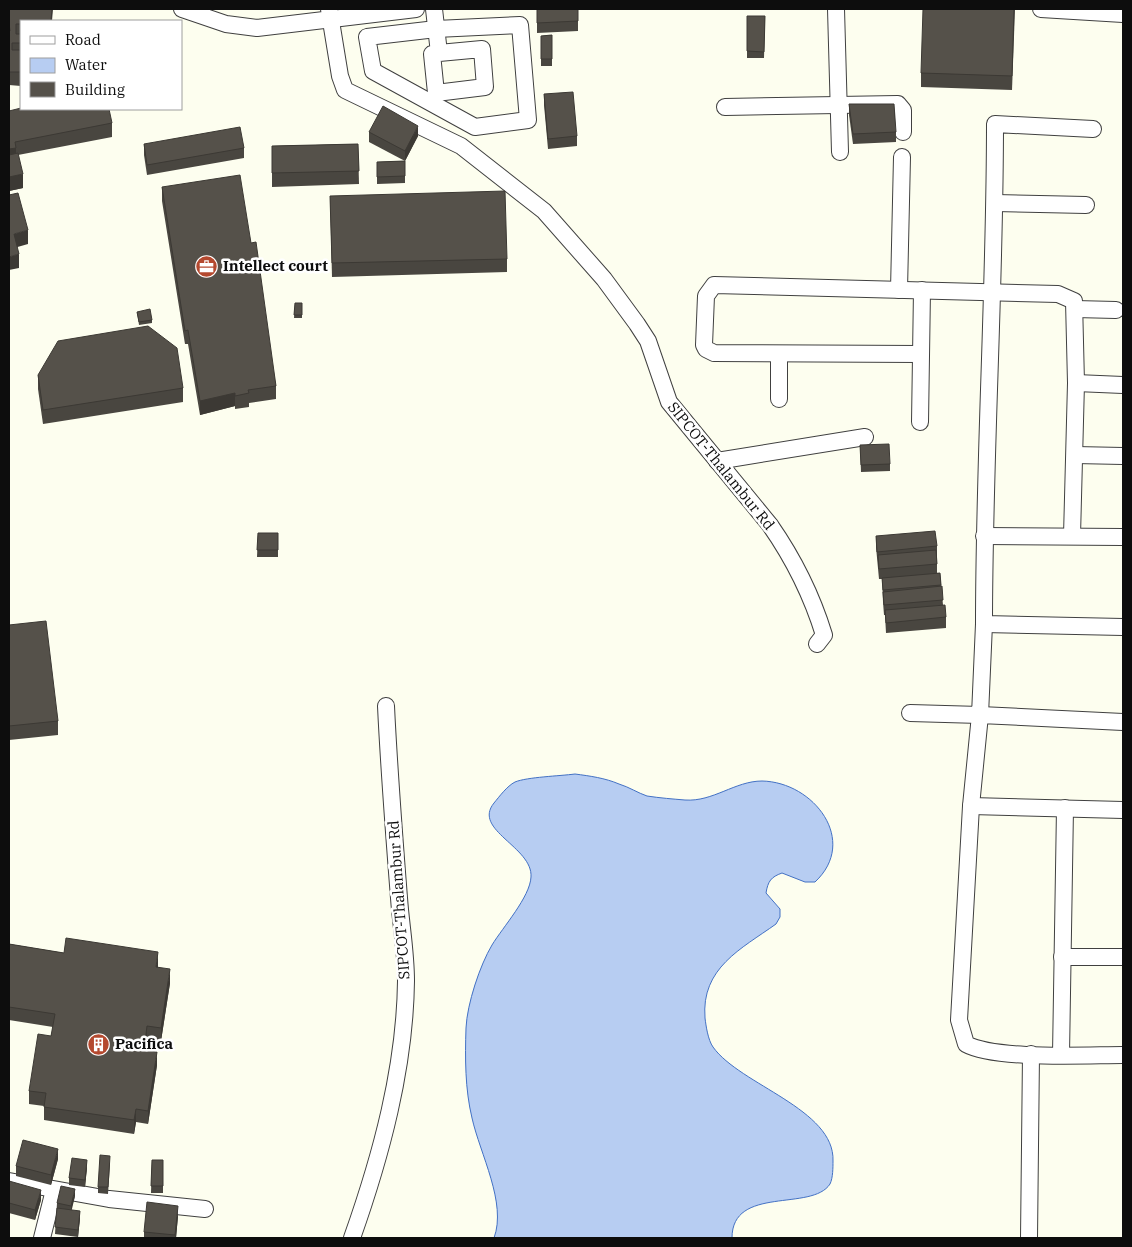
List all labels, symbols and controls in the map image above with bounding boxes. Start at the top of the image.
legend [20,20,182,110]
text: Road [65,30,101,49]
text: Water [65,55,107,74]
text: Building [65,80,125,99]
office icon: Intellect court [195,254,219,278]
place label: Intellect court [223,256,328,275]
street label: SIPCOT-Thalambur Rd [664,398,779,534]
street label: SIPCOT-Thalambur Rd [383,820,414,980]
building icon: Pacifica [87,1032,111,1056]
place label: Pacifica [115,1034,173,1053]

